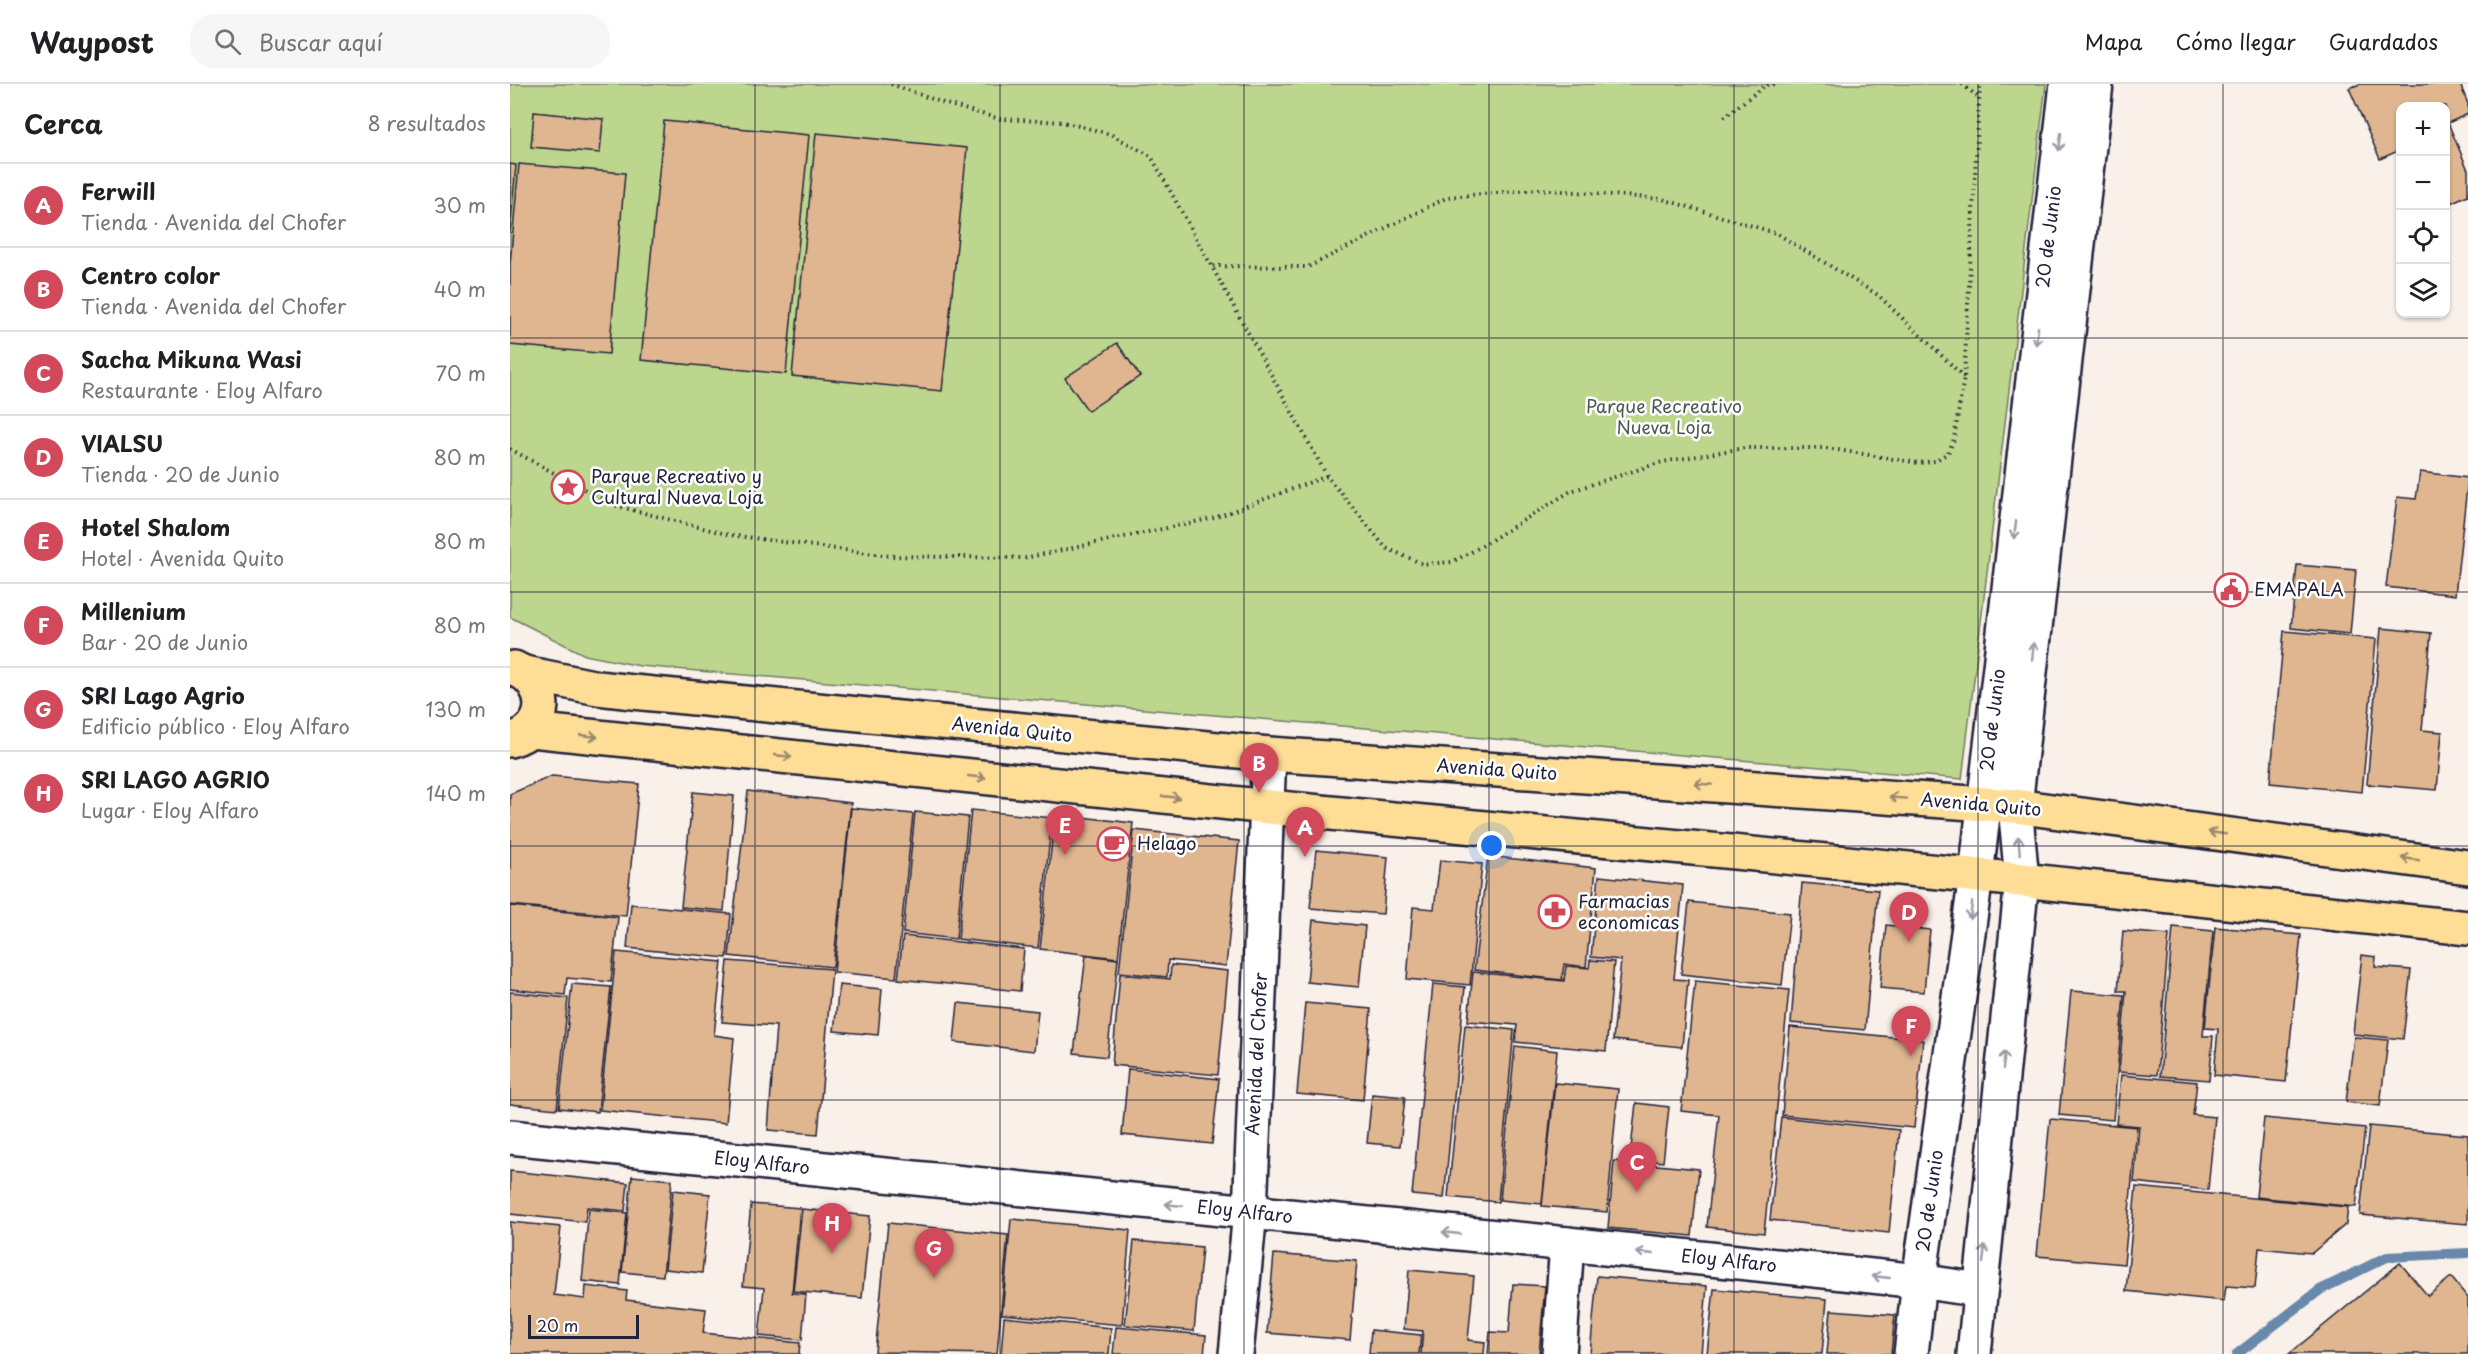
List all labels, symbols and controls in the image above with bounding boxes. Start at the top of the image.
search box [190,14,610,68]
text: Waypost [30,20,154,63]
icon: search [211,25,244,58]
text: Buscar aquí [259,25,383,58]
text: Mapa [2085,25,2143,57]
text: Cómo llegar [2176,25,2296,57]
text: Guardados [2329,25,2438,57]
map controls [2396,102,2450,318]
button: + [2396,102,2450,156]
text: Cerca [24,104,103,143]
text: 8 resultados [367,108,486,138]
one-way arrow [2054,132,2065,152]
button: − [2396,156,2450,210]
text: Ferwill [81,174,155,207]
street label: 20 de Junio [2028,184,2067,290]
text: A [36,190,51,220]
text: 30 m [433,190,486,220]
text: Tienda · Avenida del Chofer [81,207,346,237]
button: locate [2396,210,2450,264]
text: Centro color [81,258,220,291]
button: layers [2396,264,2450,318]
text: B [37,274,50,304]
text: 40 m [434,274,486,304]
text: Tienda · Avenida del Chofer [81,291,346,321]
one-way arrow [2032,325,2043,345]
text: Sacha Mikuna Wasi [81,342,302,375]
text: C [36,358,51,388]
text: 70 m [436,358,486,388]
text: Restaurante · Eloy Alfaro [81,375,323,405]
park label: Parque Recreativo Nueva Loja [1586,392,1742,440]
text: VIALSU [81,426,163,459]
text: D [36,442,51,472]
text: 80 m [434,442,486,472]
text: Tienda · 20 de Junio [81,459,279,489]
place label: Parque Recreativo y Cultural Nueva Loja [591,462,764,510]
place icon: Parque Recreativo y Cultural Nueva Loja [550,469,586,505]
text: Hotel Shalom [81,510,230,543]
one-way arrow [2009,519,2020,539]
text: E [37,526,50,556]
text: 80 m [434,526,486,556]
text: Hotel · Avenida Quito [81,543,284,573]
public building icon: EMAPALA [2213,572,2249,608]
place label: EMAPALA [2254,575,2344,602]
text: Millenium [81,594,186,627]
text: F [38,610,49,640]
text: 80 m [434,610,486,640]
text: Bar · 20 de Junio [81,627,248,657]
one-way arrow [2027,642,2038,662]
street label: 20 de Junio [1972,667,2011,773]
text: SRI Lago Agrio [81,678,245,711]
text: G [35,694,52,724]
text: 130 m [426,694,486,724]
street label: Avenida Quito [951,709,1074,748]
text: Edificio público · Eloy Alfaro [81,711,350,741]
one-way arrow [579,731,599,742]
pin: B [1240,744,1278,793]
one-way arrow [773,751,792,762]
street label: Avenida Quito [1436,751,1558,786]
text: SRI LAGO AGRIO [81,762,270,795]
one-way arrow [966,771,986,782]
text: H [36,778,51,808]
text: 140 m [426,778,486,808]
one-way arrow [1694,779,1714,790]
street label: Avenida Quito [1920,785,2042,822]
one-way arrow [1160,792,1180,803]
one-way arrow [1888,792,1908,803]
text: Lugar · Eloy Alfaro [81,795,259,825]
pin: E [1046,806,1084,855]
pin: A [1286,808,1324,857]
cafe icon: Helago [1096,826,1132,862]
one-way arrow [2207,827,2227,838]
place label: Helago [1137,829,1197,856]
your location [1477,831,1506,860]
one-way arrow [2013,836,2024,855]
one-way arrow [2401,854,2420,865]
place label: Farmacias economicas [1578,887,1679,935]
pin: D [1890,892,1928,942]
pharmacy icon: Farmacias economicas [1537,894,1573,930]
one-way arrow [1965,901,1976,920]
street label: Avenida del Chofer [1238,971,1273,1136]
pin: F [1892,1006,1930,1056]
one-way arrow [1999,1051,2010,1070]
pin: C [1618,1142,1656,1192]
street label: Eloy Alfaro [713,1143,811,1180]
street label: 20 de Junio [1908,1148,1949,1254]
street label: Eloy Alfaro [1196,1192,1294,1229]
one-way arrow [1164,1199,1184,1210]
pin: H [812,1204,852,1253]
one-way arrow [1442,1227,1462,1238]
pin: G [914,1228,954,1278]
street label: Eloy Alfaro [1680,1241,1778,1278]
one-way arrow [1979,1245,1990,1264]
one-way arrow [1636,1247,1656,1258]
one-way arrow [1871,1271,1891,1282]
scale bar [528,1312,639,1340]
text: 20 m [537,1313,578,1337]

